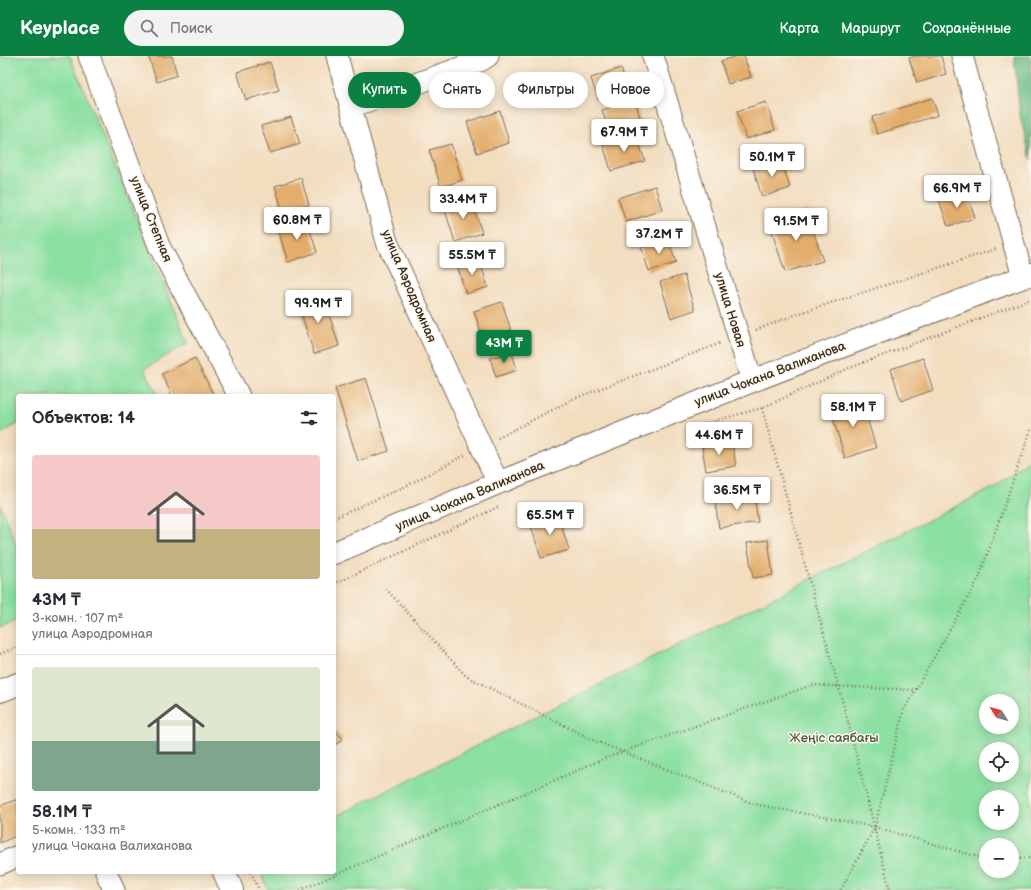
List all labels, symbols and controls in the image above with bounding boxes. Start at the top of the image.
search box [124,10,404,46]
text: Keyplace [20,17,100,40]
icon: search [138,17,160,39]
text: Поиск [170,19,212,38]
text: Карта [780,20,819,37]
text: Маршрут [841,20,901,37]
text: Сохранённые [923,20,1011,37]
chip: Купить [348,72,421,108]
chip: Снять [429,72,495,108]
chip: Фильтры [503,72,588,108]
chip: Новое [596,72,664,108]
pin: 67.9M ₸ [587,119,661,153]
text: 67.9M ₸ [600,124,648,140]
pin: 50.1M ₸ [735,144,809,178]
text: 50.1M ₸ [749,149,795,165]
street label: улица Степная [126,174,176,264]
pin: 66.9M ₸ [920,175,994,209]
text: 66.9M ₸ [933,180,981,196]
pin: 33.4M ₸ [426,186,500,220]
text: 33.4M ₸ [439,191,487,207]
pin: 60.8M ₸ [260,207,334,241]
pin: 91.5M ₸ [759,208,833,242]
text: 60.8M ₸ [273,212,321,228]
text: 91.5M ₸ [773,213,819,229]
pin: 37.2M ₸ [622,221,696,255]
text: 37.2M ₸ [635,226,683,242]
street label: улица Аэродромная [378,227,440,345]
pin: 55.5M ₸ [435,242,509,276]
text: 55.5M ₸ [448,247,496,263]
street label: улица Новая [711,271,749,349]
pin: 99.9M ₸ [281,290,355,324]
text: 99.9M ₸ [294,295,342,311]
pin: 43M ₸ [476,330,532,364]
text: 43M ₸ [485,335,523,351]
street label: улица Чокана Валиханова [692,338,848,410]
pin: 58.1M ₸ [816,394,890,428]
text: 58.1M ₸ [830,399,876,415]
icon: filters [298,407,320,429]
text: Объектов: 14 [32,408,135,428]
pin: 44.6M ₸ [682,422,756,456]
text: 44.6M ₸ [695,427,743,443]
street label: улица Чокана Валиханова [393,457,547,535]
pin: 36.5M ₸ [700,477,774,511]
icon: home [140,481,212,553]
text: 36.5M ₸ [713,482,761,498]
pin: 65.5M ₸ [513,502,587,536]
text: 65.5M ₸ [526,507,574,523]
text: 43M ₸ [32,590,80,610]
text: 3-комн. · 107 m² [32,610,123,626]
text: улица Аэродромная [32,626,153,642]
icon: home [140,693,212,765]
north arrow [979,694,1019,734]
map controls [979,694,1019,878]
park label: Жеңіс саябағы [789,730,879,746]
button: locate [979,742,1019,782]
button: + [979,790,1019,830]
text: 58.1M ₸ [32,802,91,822]
text: 5-комн. · 133 m² [32,822,126,838]
text: улица Чокана Валиханова [32,838,192,854]
button: − [979,838,1019,878]

